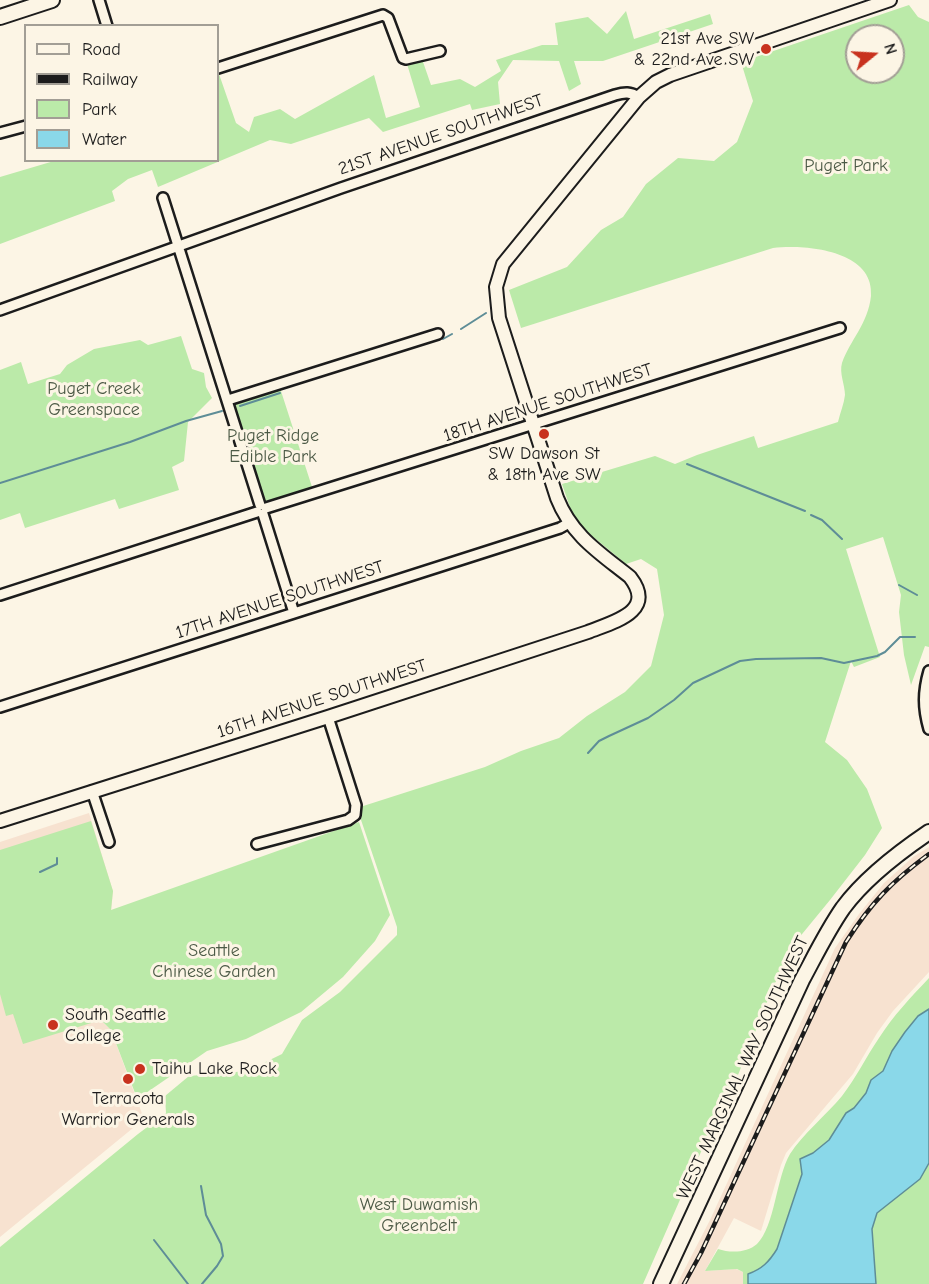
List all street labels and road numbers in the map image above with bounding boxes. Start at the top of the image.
street label: 21ST AVENUE SOUTHWEST [336,90,546,180]
street label: 18TH AVENUE SOUTHWEST [441,359,655,447]
street label: 17TH AVENUE SOUTHWEST [173,556,387,644]
street label: 16TH AVENUE SOUTHWEST [215,655,429,743]
street label: WEST MARGINAL WAY SOUTHWEST [672,933,814,1203]

